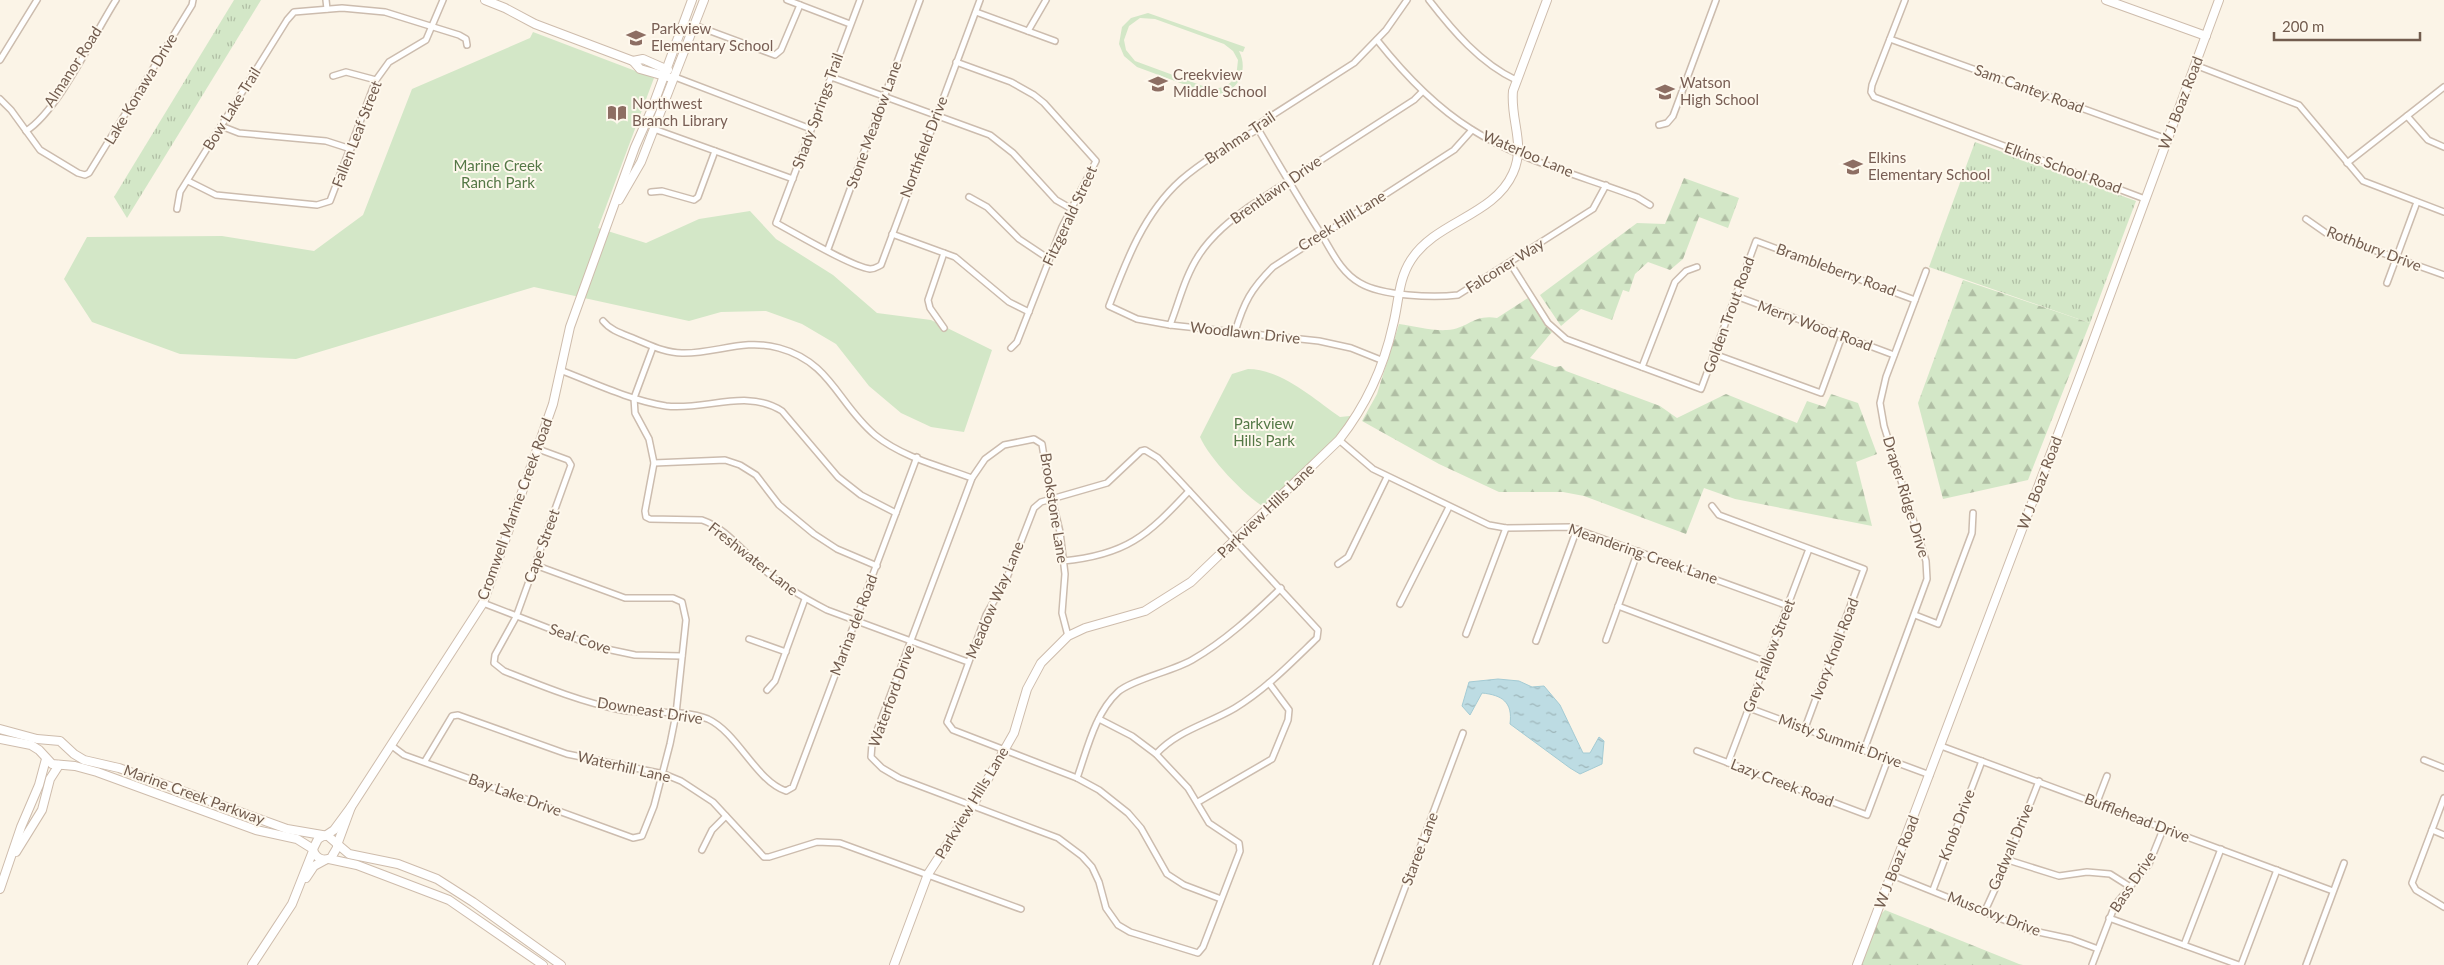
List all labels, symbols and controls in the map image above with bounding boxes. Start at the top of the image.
scale bar [2274,10,2420,42]
text: 200 m [2282,17,2324,35]
place label: Parkview Elementary School [651,19,773,54]
street label: Almanor Road [39,23,105,110]
school or university icon: Parkview Elementary School [625,27,647,49]
street label: Lake Konawa Drive [100,30,180,147]
street label: Shady Springs Trail [788,50,846,171]
street label: W J Boaz Road [2154,54,2206,152]
street label: Stone Meadow Lane [842,58,905,191]
street label: Sam Cantey Road [1972,60,2086,116]
street label: Bow Lake Trail [199,64,264,153]
place label: Creekview Middle School [1173,65,1267,100]
school or university icon: Creekview Middle School [1147,73,1169,95]
place label: Watson High School [1680,73,1759,108]
street label: Fallen Leaf Street [327,77,385,190]
school or university icon: Watson High School [1654,81,1676,103]
street label: Northfield Drive [896,93,951,200]
place label: Northwest Branch Library [632,94,728,129]
library icon: Northwest Branch Library [606,102,628,124]
street label: Brahma Trail [1201,107,1278,167]
street label: Waterloo Lane [1480,126,1576,180]
street label: Elkins School Road [2002,138,2124,197]
place label: Elkins Elementary School [1868,148,1990,183]
street label: Brentlawn Drive [1226,151,1324,227]
park label: Marine Creek Ranch Park [454,156,543,191]
school or university icon: Elkins Elementary School [1842,156,1864,178]
street label: Fitzgerald Street [1038,162,1100,268]
street label: Creek Hill Lane [1294,186,1389,254]
street label: Rothbury Drive [2324,222,2424,274]
street label: Falconer Way [1462,234,1547,296]
street label: Brambleberry Road [1774,239,1899,299]
street label: Golden Trout Road [1699,254,1758,375]
street label: Merry Wood Road [1756,296,1875,354]
street label: Woodlawn Drive [1189,317,1301,347]
park label: Parkview Hills Park [1233,414,1295,449]
street label: Cromwell Marine Creek Road [473,415,555,602]
street label: Draper Ridge Drive [1880,434,1934,560]
street label: W J Boaz Road [2013,434,2065,532]
street label: Brookstone Lane [1037,452,1073,564]
street label: Parkview Hills Lane [1213,459,1318,561]
street label: Cape Street [519,506,563,585]
street label: Freshwater Lane [705,518,802,599]
street label: Meandering Creek Lane [1566,519,1720,587]
street label: Meadow Way Lane [961,538,1027,661]
street label: Marina del Road [826,572,881,678]
street label: Ivory Knoll Road [1806,595,1862,702]
street label: Grey Fallow Street [1738,596,1798,715]
street label: Seal Cove [547,619,614,657]
street label: Waterford Drive [864,642,918,749]
street label: Downeast Drive [596,693,704,727]
street label: Misty Summit Drive [1776,709,1905,771]
street label: Parkview Hills Lane [931,743,1012,862]
street label: Waterhill Lane [576,747,673,786]
street label: Lazy Creek Road [1728,754,1836,810]
street label: Marine Creek Parkway [121,760,268,828]
street label: Bay Lake Drive [466,769,565,819]
street label: Knob Drive [1934,786,1978,863]
street label: Bufflehead Drive [2082,789,2193,845]
street label: Gadwall Drive [1984,800,2036,893]
street label: Staree Lane [1397,809,1441,888]
street label: W J Boaz Road [1870,813,1922,911]
street label: Bass Drive [2105,847,2159,915]
street label: Muscovy Drive [1945,887,2044,939]

